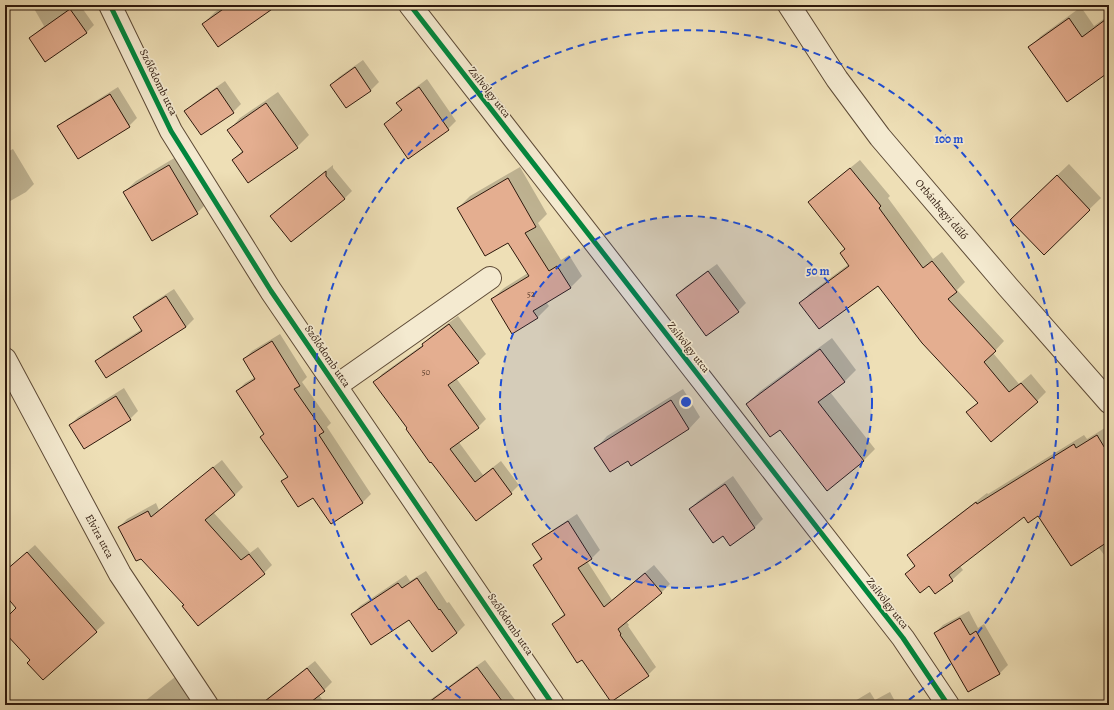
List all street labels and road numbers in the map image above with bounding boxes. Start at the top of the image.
street label: Szőlődomb utca [136,47,181,119]
street label: Zsilvölgy utca [465,64,515,122]
street label: Orbánhegyi dűlő [912,176,972,243]
street label: Zsilvölgy utca [664,319,714,377]
street label: Szőlődomb utca [301,322,354,391]
street label: Elvira utca [82,512,118,562]
street label: Zsilvölgy utca [863,575,913,633]
street label: Szőlődomb utca [484,590,537,659]

